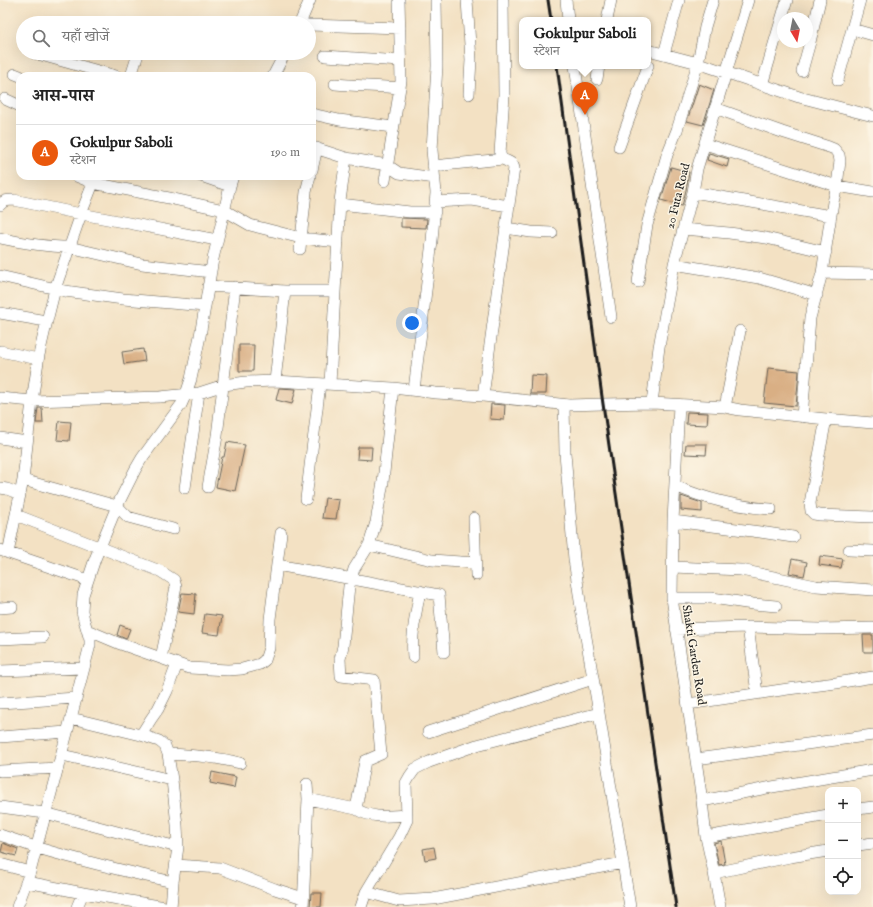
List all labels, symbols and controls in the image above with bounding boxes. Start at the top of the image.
north arrow [777,12,813,48]
search box [16,16,316,60]
popup [519,17,651,69]
text: Gokulpur Saboli [534,24,636,43]
icon: search [30,27,52,49]
text: यहाँ खोजें [62,27,109,46]
text: स्टेशन [534,43,560,60]
pin: A [572,82,598,115]
text: आस-पास [32,86,94,107]
text: Gokulpur Saboli [70,133,173,152]
text: A [41,144,49,161]
text: 190 m [270,144,300,161]
text: स्टेशन [70,152,96,169]
street label: 20 Futa Road [663,161,694,230]
your location [402,313,422,333]
street label: Shakti Garden Road [679,604,709,707]
map controls [825,787,861,895]
button: + [825,787,861,823]
button: − [825,823,861,859]
button: locate [825,859,861,895]

